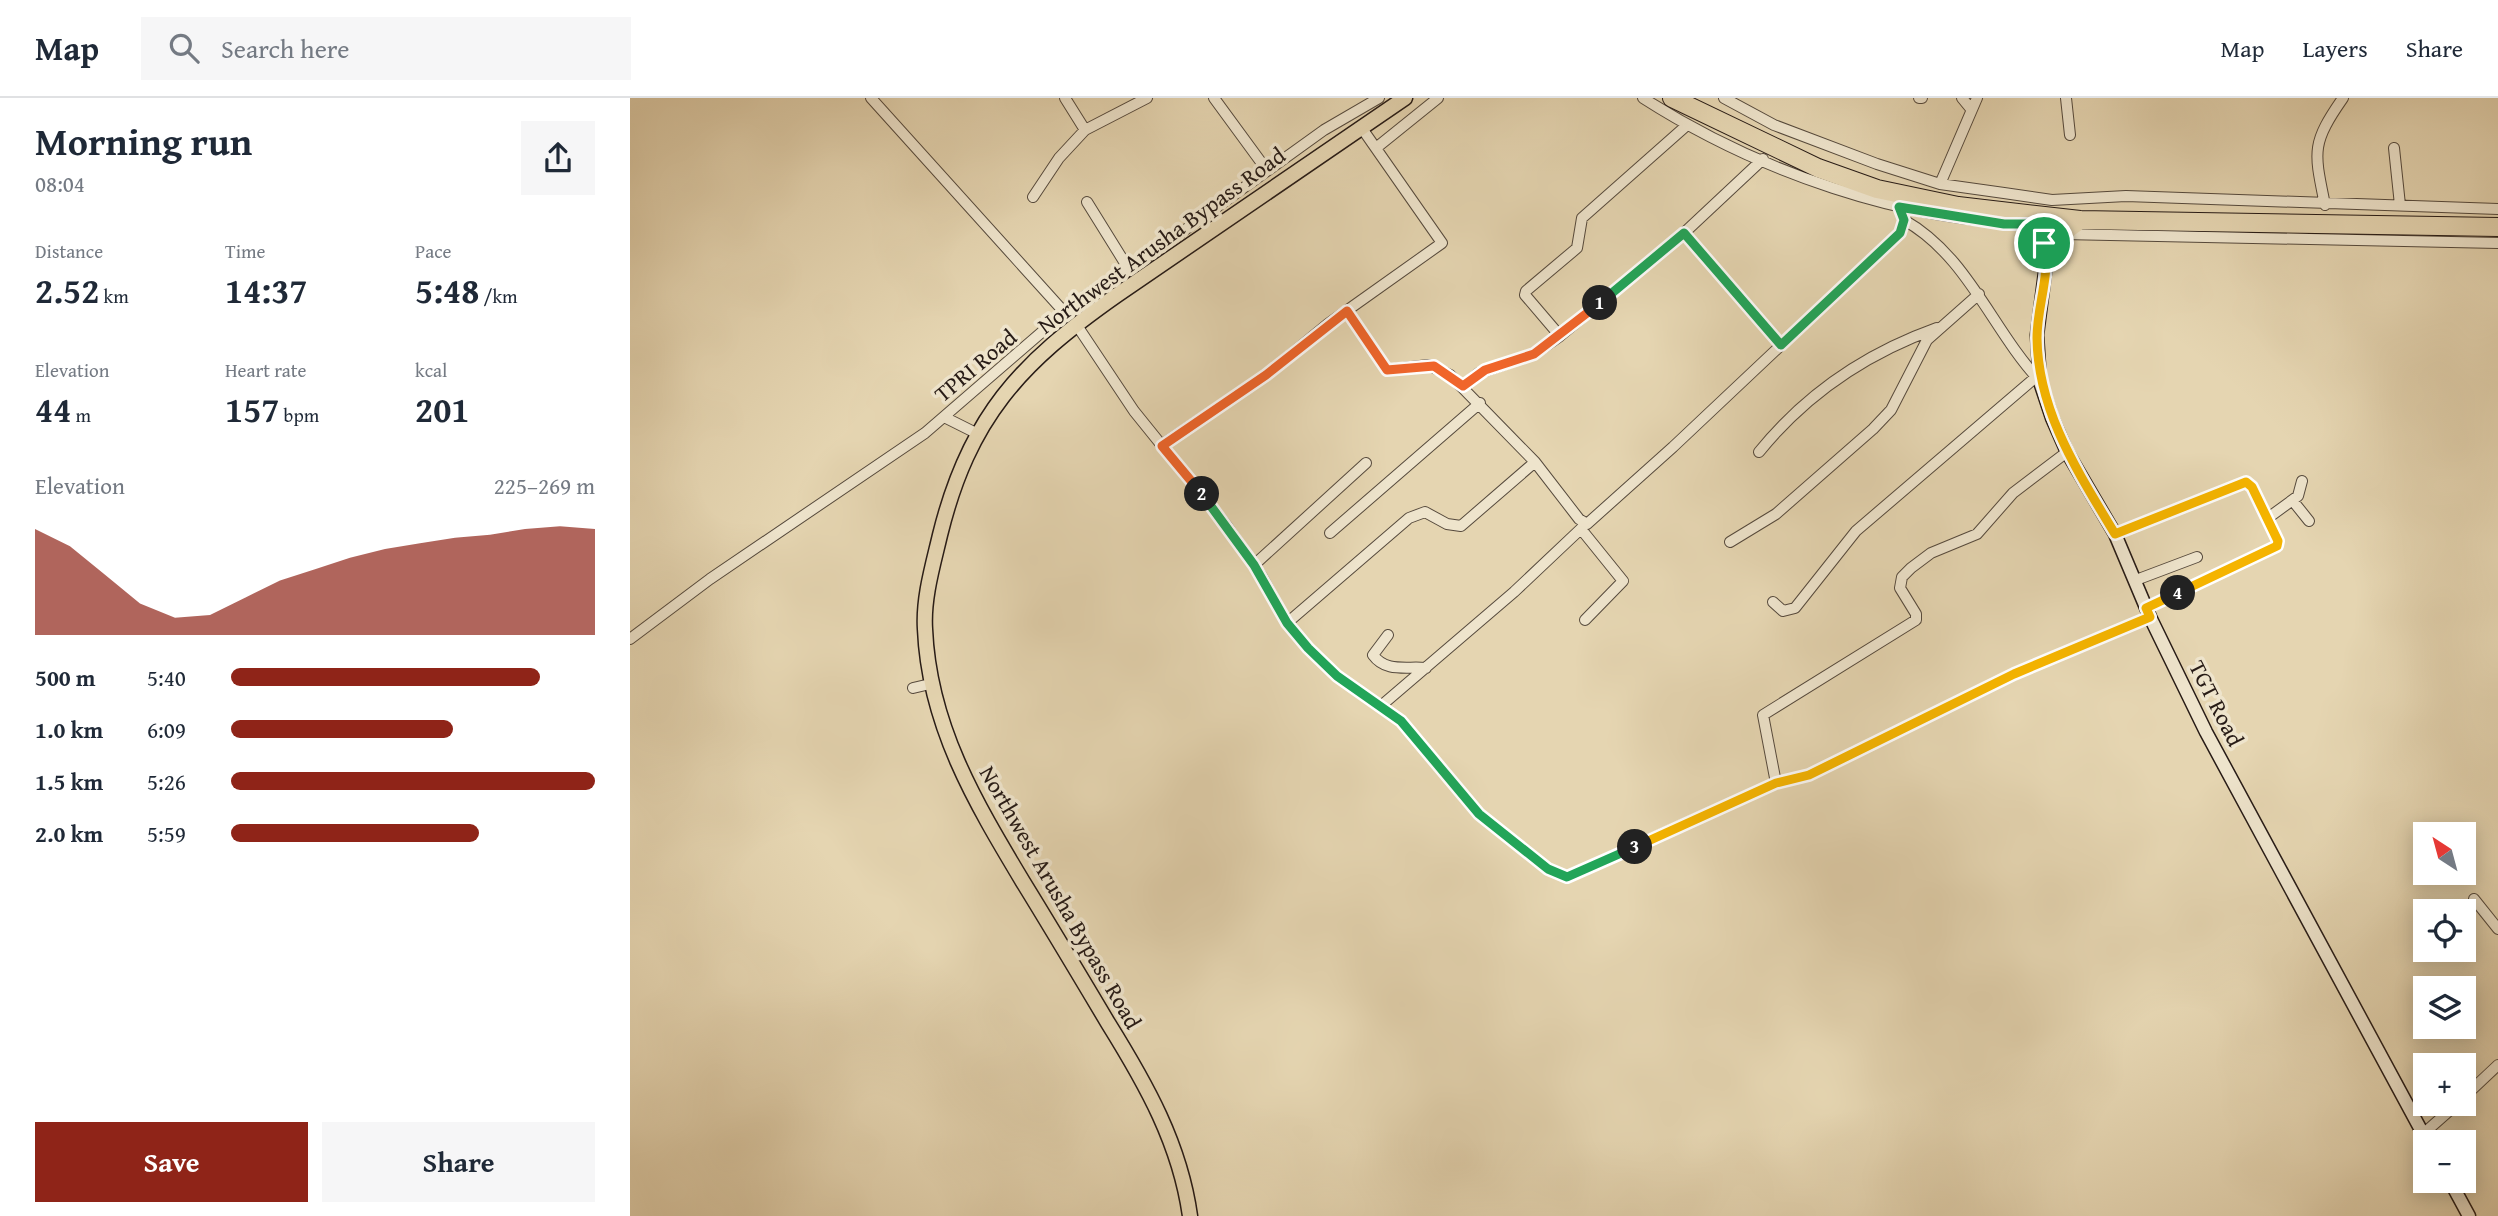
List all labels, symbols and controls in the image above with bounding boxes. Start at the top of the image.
search box [141,17,631,80]
text: Map [35,24,99,72]
icon: search [165,29,203,67]
text: Search here [221,29,349,68]
text: Map [2221,31,2264,66]
text: Layers [2302,31,2368,66]
text: Share [2406,31,2463,66]
text: Morning run [35,113,252,169]
button: share [521,121,595,195]
street label: Northwest Arusha Bypass Road [1030,138,1292,341]
text: 08:04 [35,167,85,200]
pin [2014,213,2074,273]
icon: arrive [2025,224,2063,262]
text: Distance [35,237,103,265]
text: Time [225,237,265,265]
text: Pace [415,237,452,265]
text: 2.52 [35,265,99,316]
text: 14:37 [225,265,307,316]
text: 5:48 [415,265,479,316]
text: km [99,282,129,310]
text: /km [479,282,518,310]
pin: 1 [1583,286,1618,320]
text: 1 [1595,288,1604,316]
street label: TPRI Road [927,320,1024,409]
text: Elevation [35,356,109,384]
text: Heart rate [225,356,306,384]
text: kcal [415,356,447,384]
text: 44 [35,384,71,435]
text: 157 [225,384,279,435]
text: 201 [415,384,469,435]
text: m [71,401,91,429]
text: bpm [279,401,319,429]
text: Elevation [35,469,125,502]
text: 225–269 m [494,469,595,502]
pin: 2 [1184,476,1220,512]
text: 2 [1197,479,1206,507]
pin: 4 [2160,575,2196,610]
text: 4 [2173,578,2182,606]
street label: TGT Road [2181,654,2253,752]
text: 500 m [35,661,96,694]
text: 5:40 [147,661,186,694]
text: 1.0 km [35,713,103,746]
text: 6:09 [147,713,186,746]
street label: Northwest Arusha Bypass Road [972,759,1150,1035]
text: 1.5 km [35,765,103,798]
text: 5:26 [147,765,186,798]
text: 2.0 km [35,817,103,850]
text: 5:59 [147,817,186,850]
north arrow [2413,822,2476,886]
map controls [2413,822,2476,1193]
pin: 3 [1618,830,1653,864]
text: 3 [1630,832,1639,860]
button: locate [2413,899,2476,962]
button: layers [2413,976,2476,1039]
button: + [2413,1053,2476,1116]
button: Save [35,1122,308,1202]
button: Share [322,1122,595,1202]
button: − [2413,1130,2476,1193]

